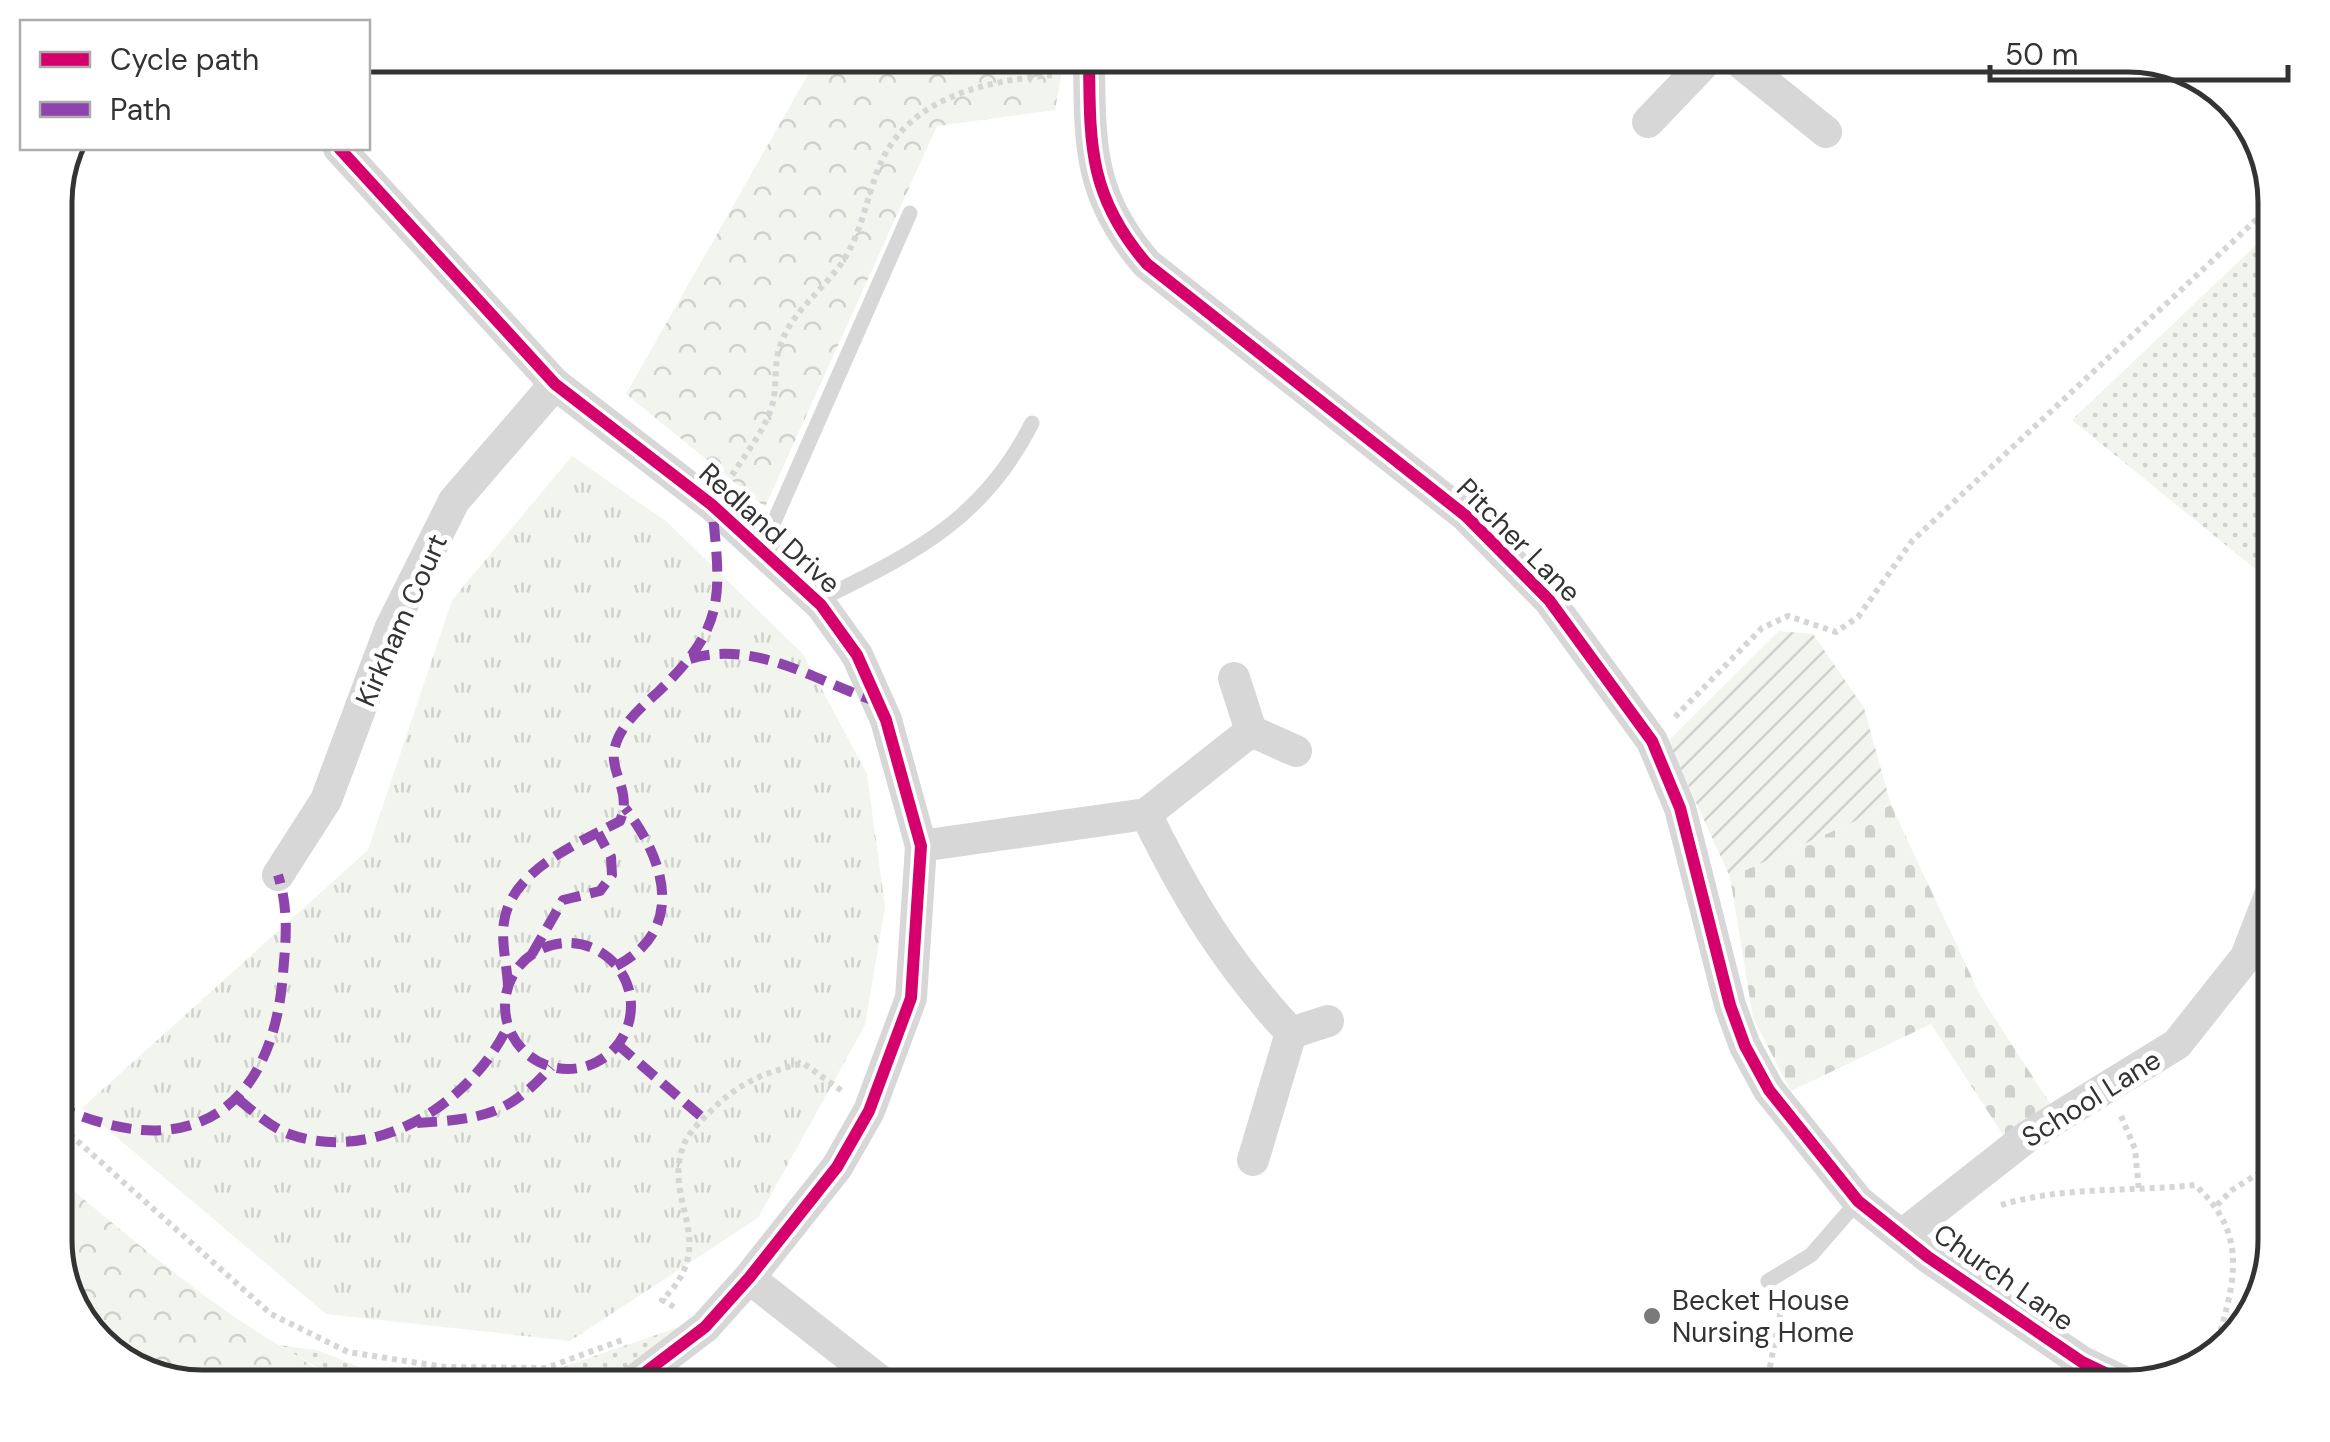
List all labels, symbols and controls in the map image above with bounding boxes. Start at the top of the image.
legend [20,20,370,150]
scale bar [1990,20,2288,82]
text: 50 m [2005,35,2079,74]
text: Cycle path [110,40,259,79]
text: Path [110,90,172,129]
street label: Redland Drive [691,455,848,602]
street label: Pitcher Lane [1449,470,1589,610]
street label: Kirkham Court [347,528,456,712]
street label: School Lane [2015,1041,2168,1156]
street label: Church Lane [1926,1215,2081,1339]
place label: Becket House Nursing Home [1672,1282,1854,1351]
marker: Becket House Nursing Home [1641,1305,1663,1327]

